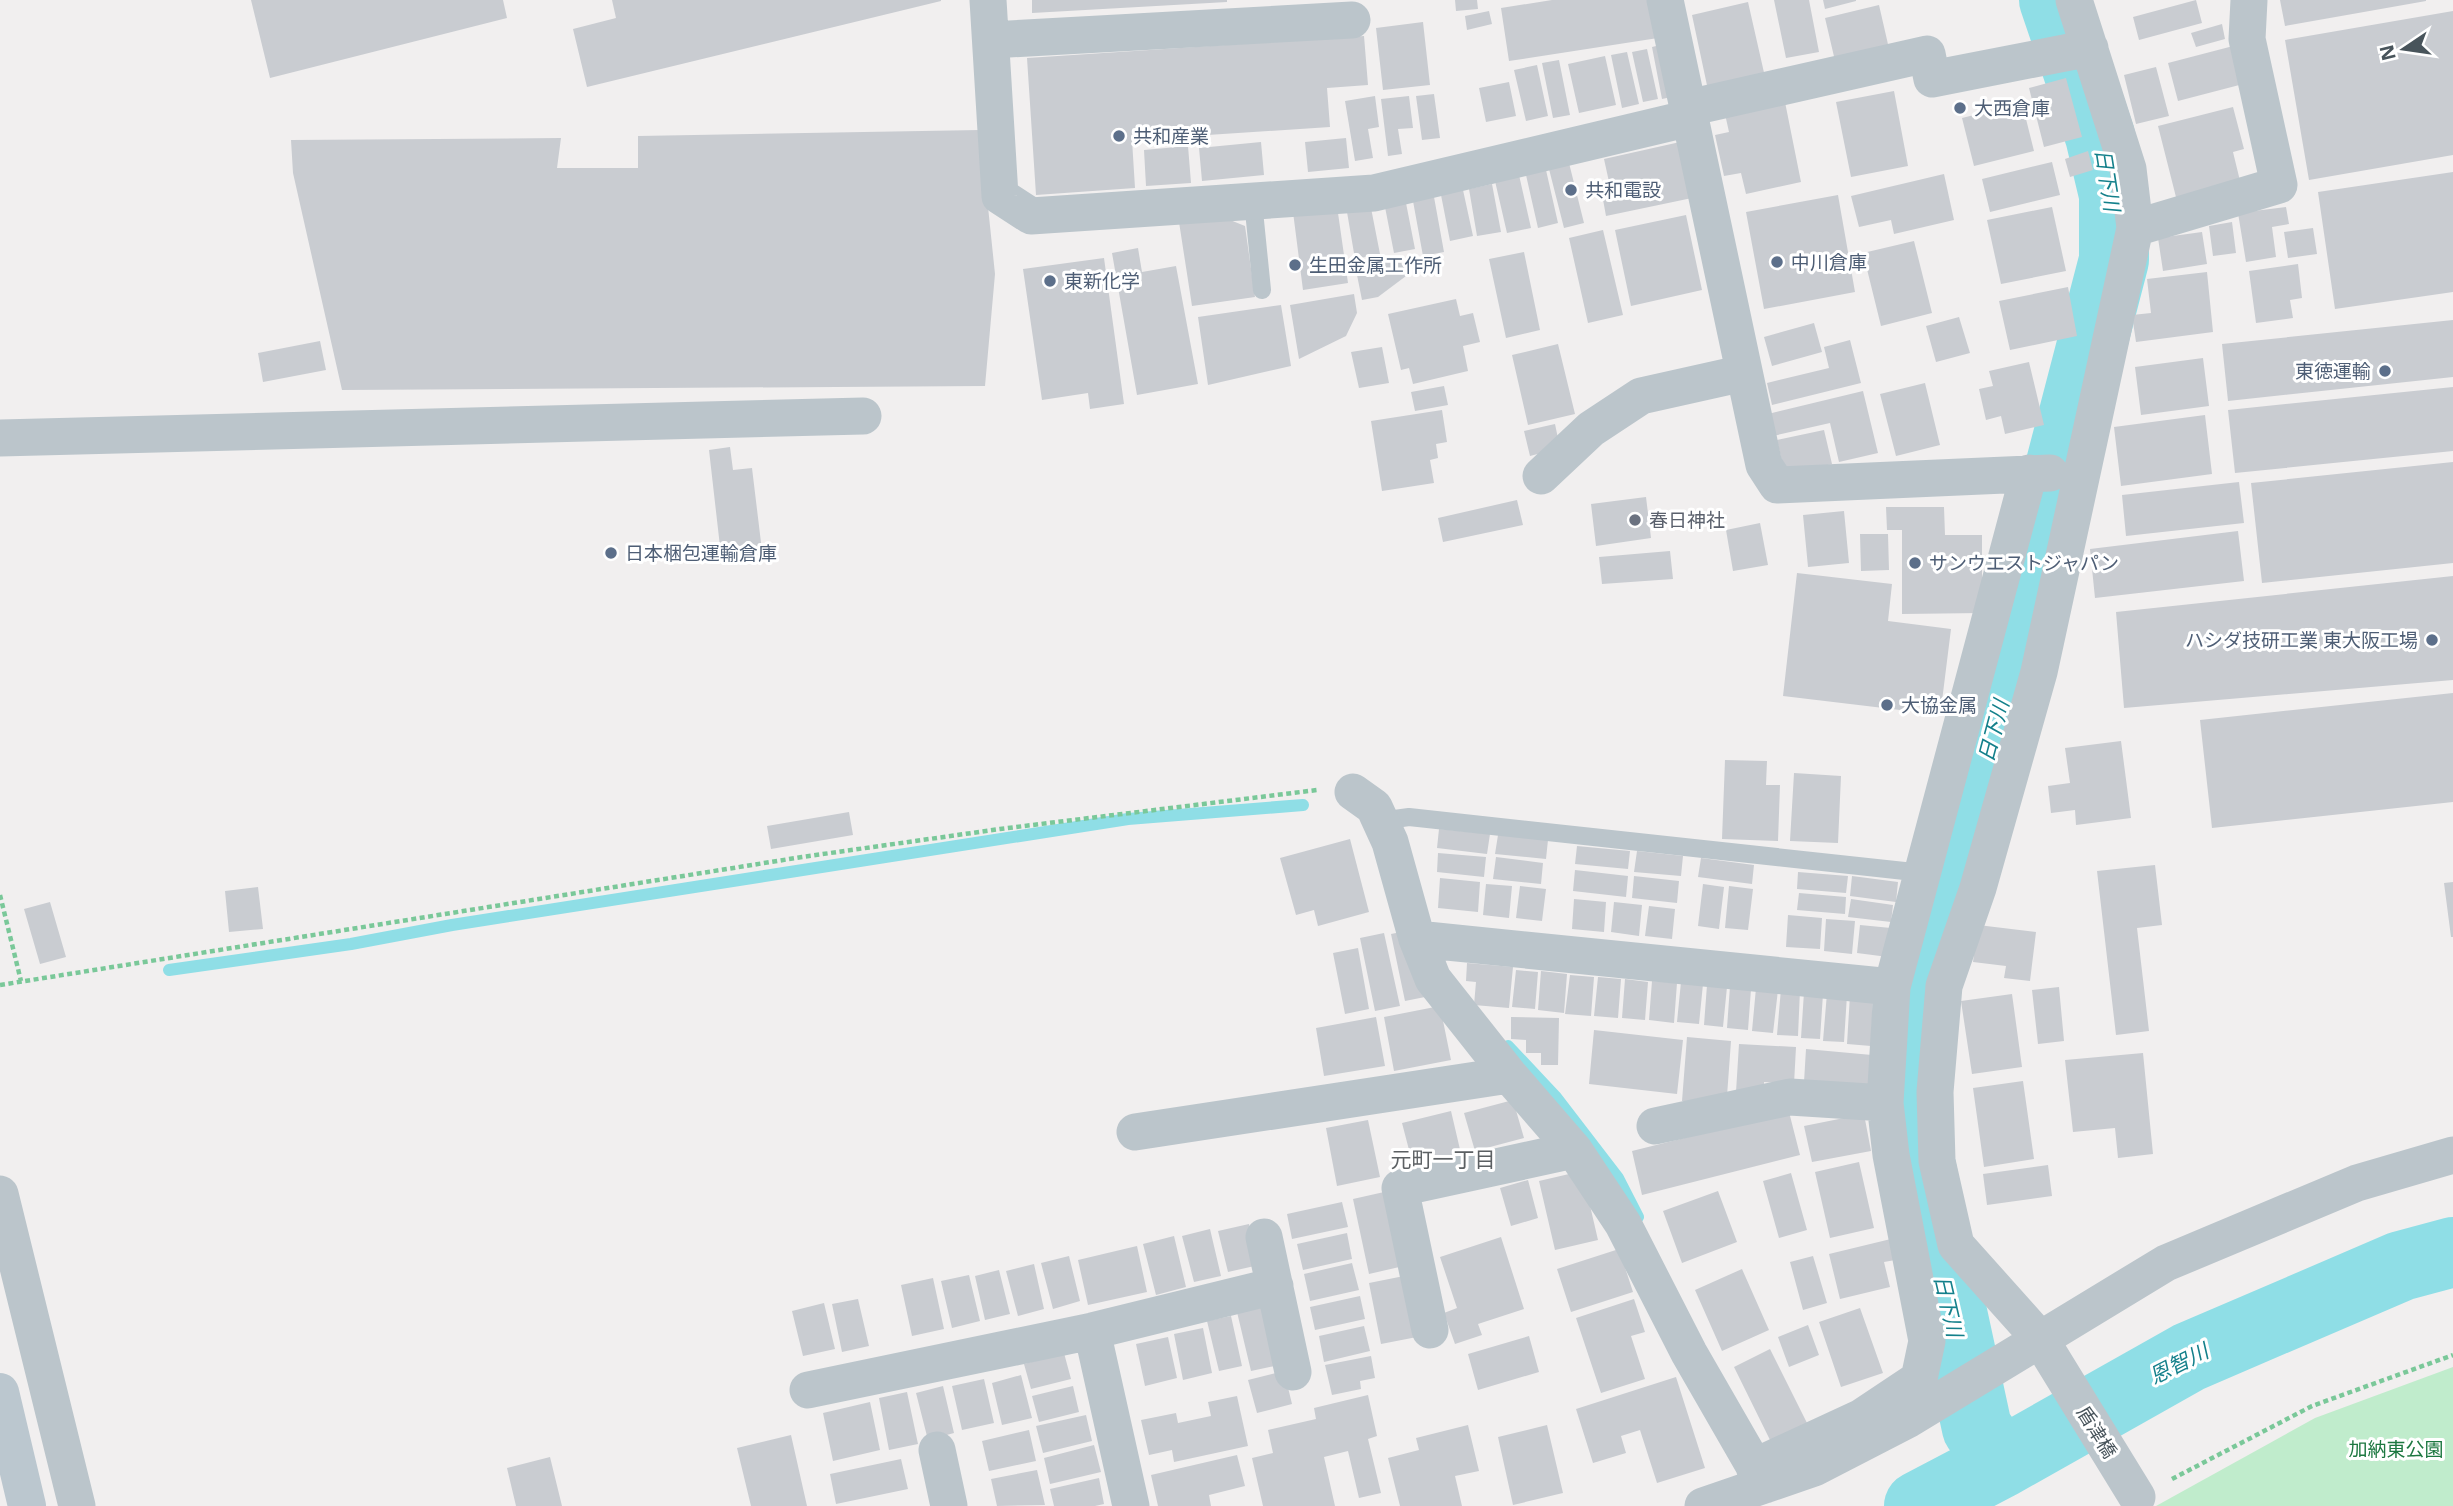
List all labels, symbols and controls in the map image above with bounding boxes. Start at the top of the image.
north arrow [2369,14,2439,84]
text: N [2373,42,2402,63]
place label: 大西倉庫 [1974,95,2050,121]
marker: 大西倉庫 [1952,100,1968,116]
place label: 共和産業 [1133,123,1209,149]
marker: 共和産業 [1111,128,1127,144]
water label: 日下川 [2089,147,2127,215]
place label: 共和電設 [1585,177,1661,203]
marker: 共和電設 [1563,182,1579,198]
place label: 中川倉庫 [1791,249,1867,275]
place label: 生田金属工作所 [1309,252,1442,278]
marker: 中川倉庫 [1769,254,1785,270]
marker: 生田金属工作所 [1287,257,1303,273]
place label: 東新化学 [1064,268,1140,294]
marker: 東新化学 [1042,273,1058,289]
place label: 東徳運輸 [2295,358,2371,384]
marker: 東徳運輸 [2377,363,2393,379]
place label: 春日神社 [1649,507,1725,533]
marker: 春日神社 [1627,512,1643,528]
place label: 日本梱包運輸倉庫 [625,540,777,566]
marker: 日本梱包運輸倉庫 [603,545,619,561]
place label: サンウエストジャパン [1929,550,2119,576]
marker: サンウエストジャパン [1907,555,1923,571]
place label: ハシダ技研工業 東大阪工場 [2185,627,2418,653]
marker: ハシダ技研工業 東大阪工場 [2424,632,2440,648]
place label: 大協金属 [1901,692,1977,718]
water label: 日下川 [1971,695,2015,765]
marker: 大協金属 [1879,697,1895,713]
district label: 元町一丁目 [1391,1145,1496,1173]
water label: 日下川 [1928,1272,1970,1342]
water label: 恩智川 [2144,1335,2215,1390]
street label: 盾津橋 [2071,1401,2123,1463]
park label: 加納東公園 [2348,1436,2444,1462]

